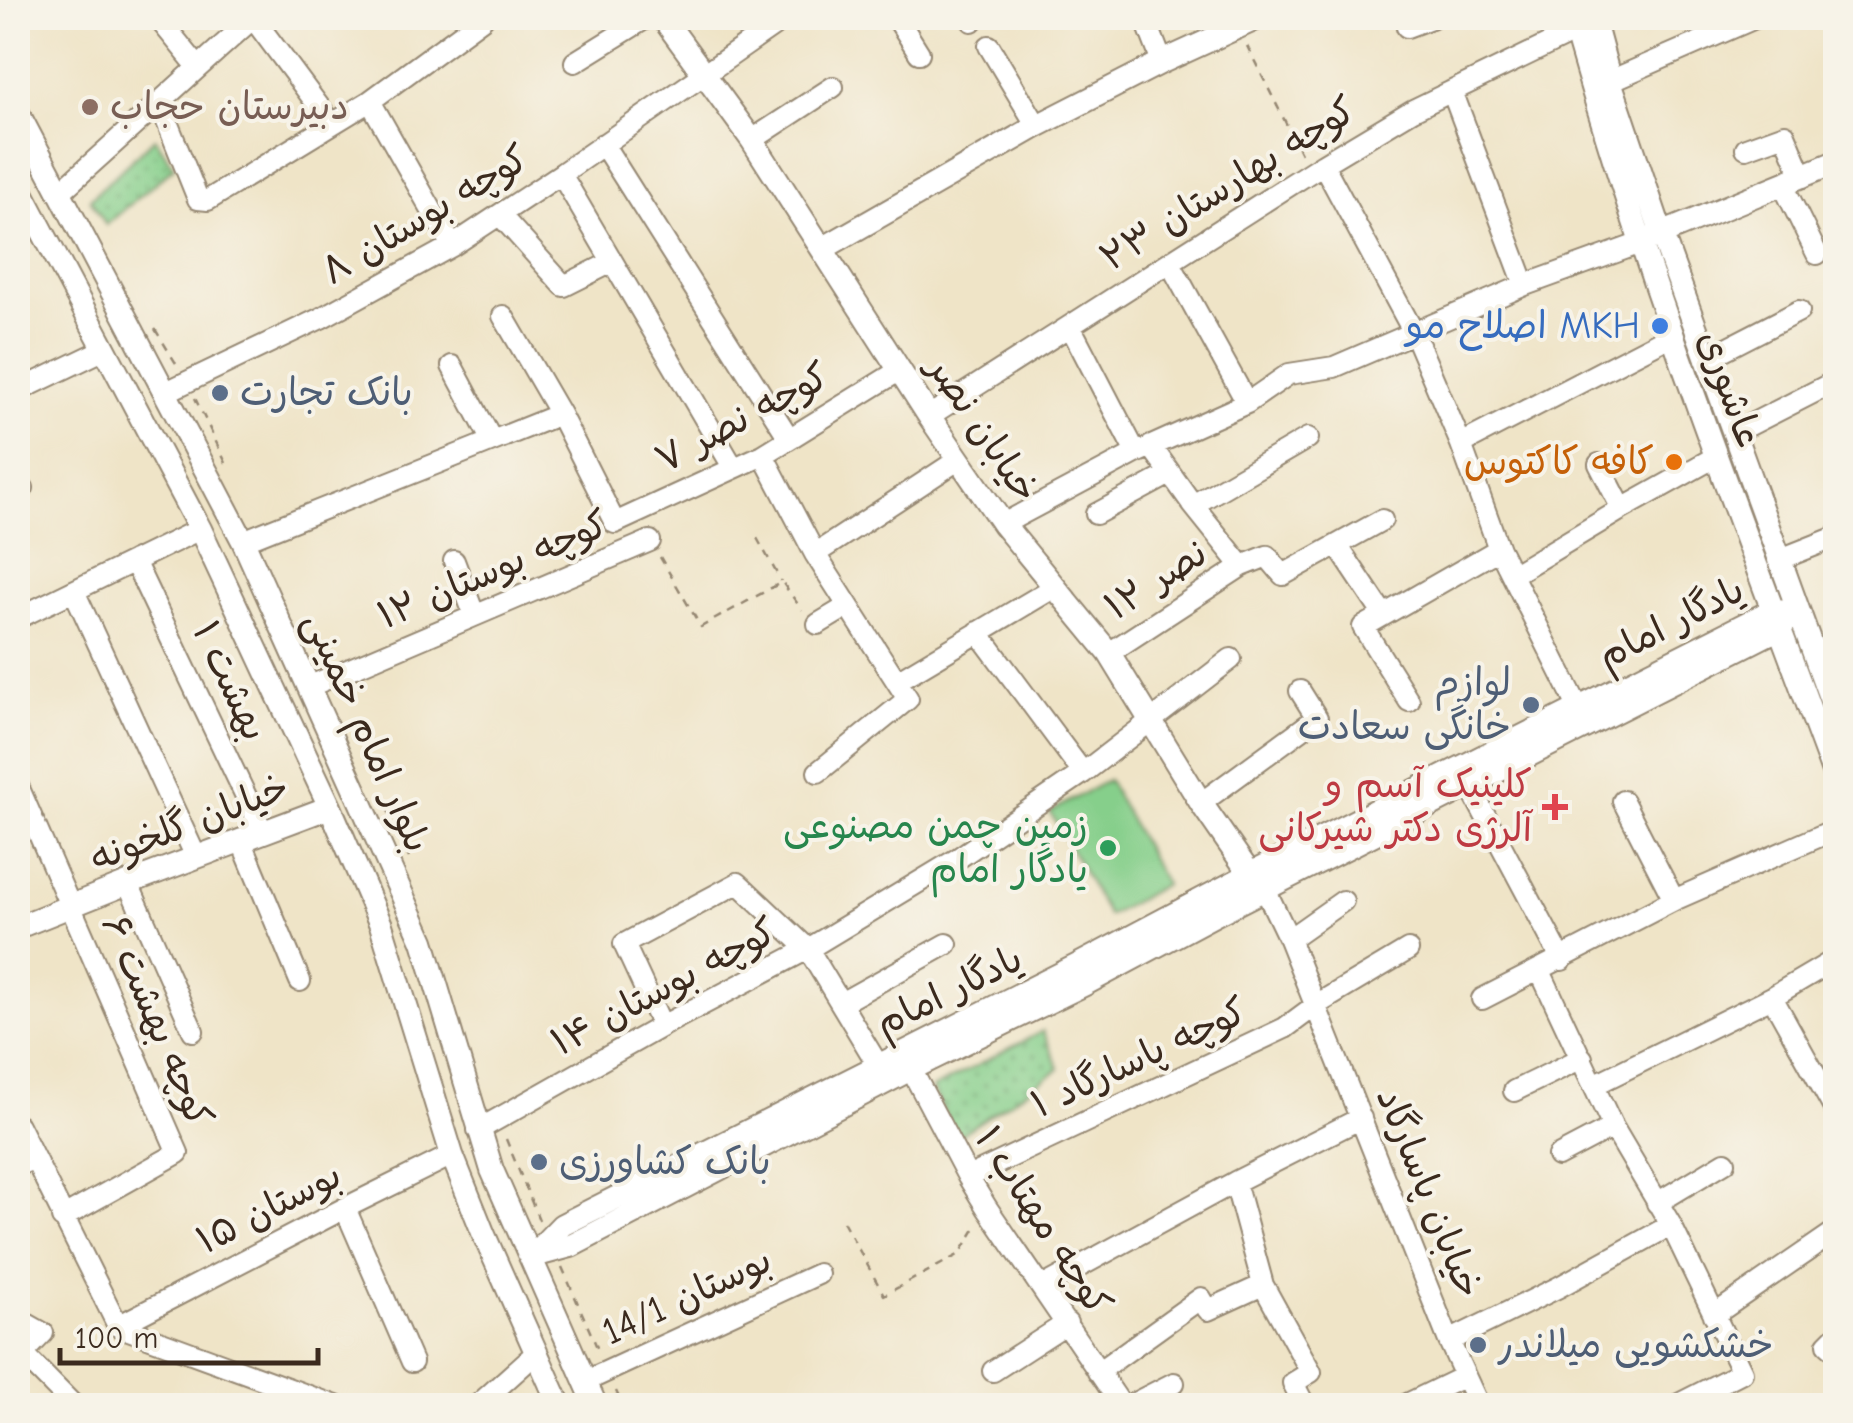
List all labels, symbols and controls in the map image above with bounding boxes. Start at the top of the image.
place label: دبیرستان حجاب [110,85,349,129]
street label: کوچه بهارستان ۲۳ [1092,88,1364,280]
marker: دبیرستان حجاب [79,96,101,118]
street label: کوچه بوستان ۸ [314,136,536,294]
place label: اصلاح مو MKH [1403,304,1640,351]
marker: اصلاح مو MKH [1649,315,1671,337]
street label: عاشوری [1689,325,1771,453]
street label: خیابان نصر [916,345,1048,511]
street label: کوچه نصر ۷ [648,354,836,482]
place label: بانک تجارت [240,371,413,415]
marker: بانک تجارت [209,382,231,404]
place label: کافه کاکتوس [1464,440,1654,484]
marker: کافه کاکتوس [1663,451,1685,473]
street label: کوچه بوستان ۱۲ [371,502,615,638]
street label: نصر ۱۲ [1097,531,1215,629]
street label: یادگار امام [1590,567,1754,684]
street label: بلوار امام خمینی [289,605,440,861]
street label: بهشت ۱ [183,614,277,748]
place label: لوازم خانگی سعادت [1298,661,1511,751]
marker: لوازم خانگی سعادت [1520,694,1542,716]
place label: کلینیک آسم و آلرژی دکتر شیرکانی [1258,763,1534,853]
street label: خیابان گلخونه [83,764,295,882]
marker: کلینیک آسم و آلرژی دکتر شیرکانی [1542,794,1568,820]
place label: زمین چمن مصنوعی یادگار امام [783,804,1088,898]
marker: زمین چمن مصنوعی یادگار امام [1097,837,1119,859]
street label: کوچه بهشت ۶ [93,908,221,1134]
street label: کوچه بوستان ۱۴ [544,909,784,1065]
street label: یادگار امام [868,936,1032,1051]
street label: کوچه پاسارگاد ۱ [1024,988,1254,1128]
street label: خیابان پاسارگاد [1366,1081,1492,1305]
street label: کوچه مهتاب ۱ [966,1118,1120,1324]
place label: بانک کشاورزی [559,1140,771,1184]
marker: بانک کشاورزی [528,1151,550,1173]
street label: بوستان ۱۵ [189,1153,349,1263]
street label: بوستان 14/1 [595,1238,779,1354]
scale bar [60,1303,318,1365]
text: 100 m [75,1321,158,1356]
place label: خشکشویی میلاندر [1497,1323,1774,1369]
marker: خشکشویی میلاندر [1467,1334,1489,1356]

